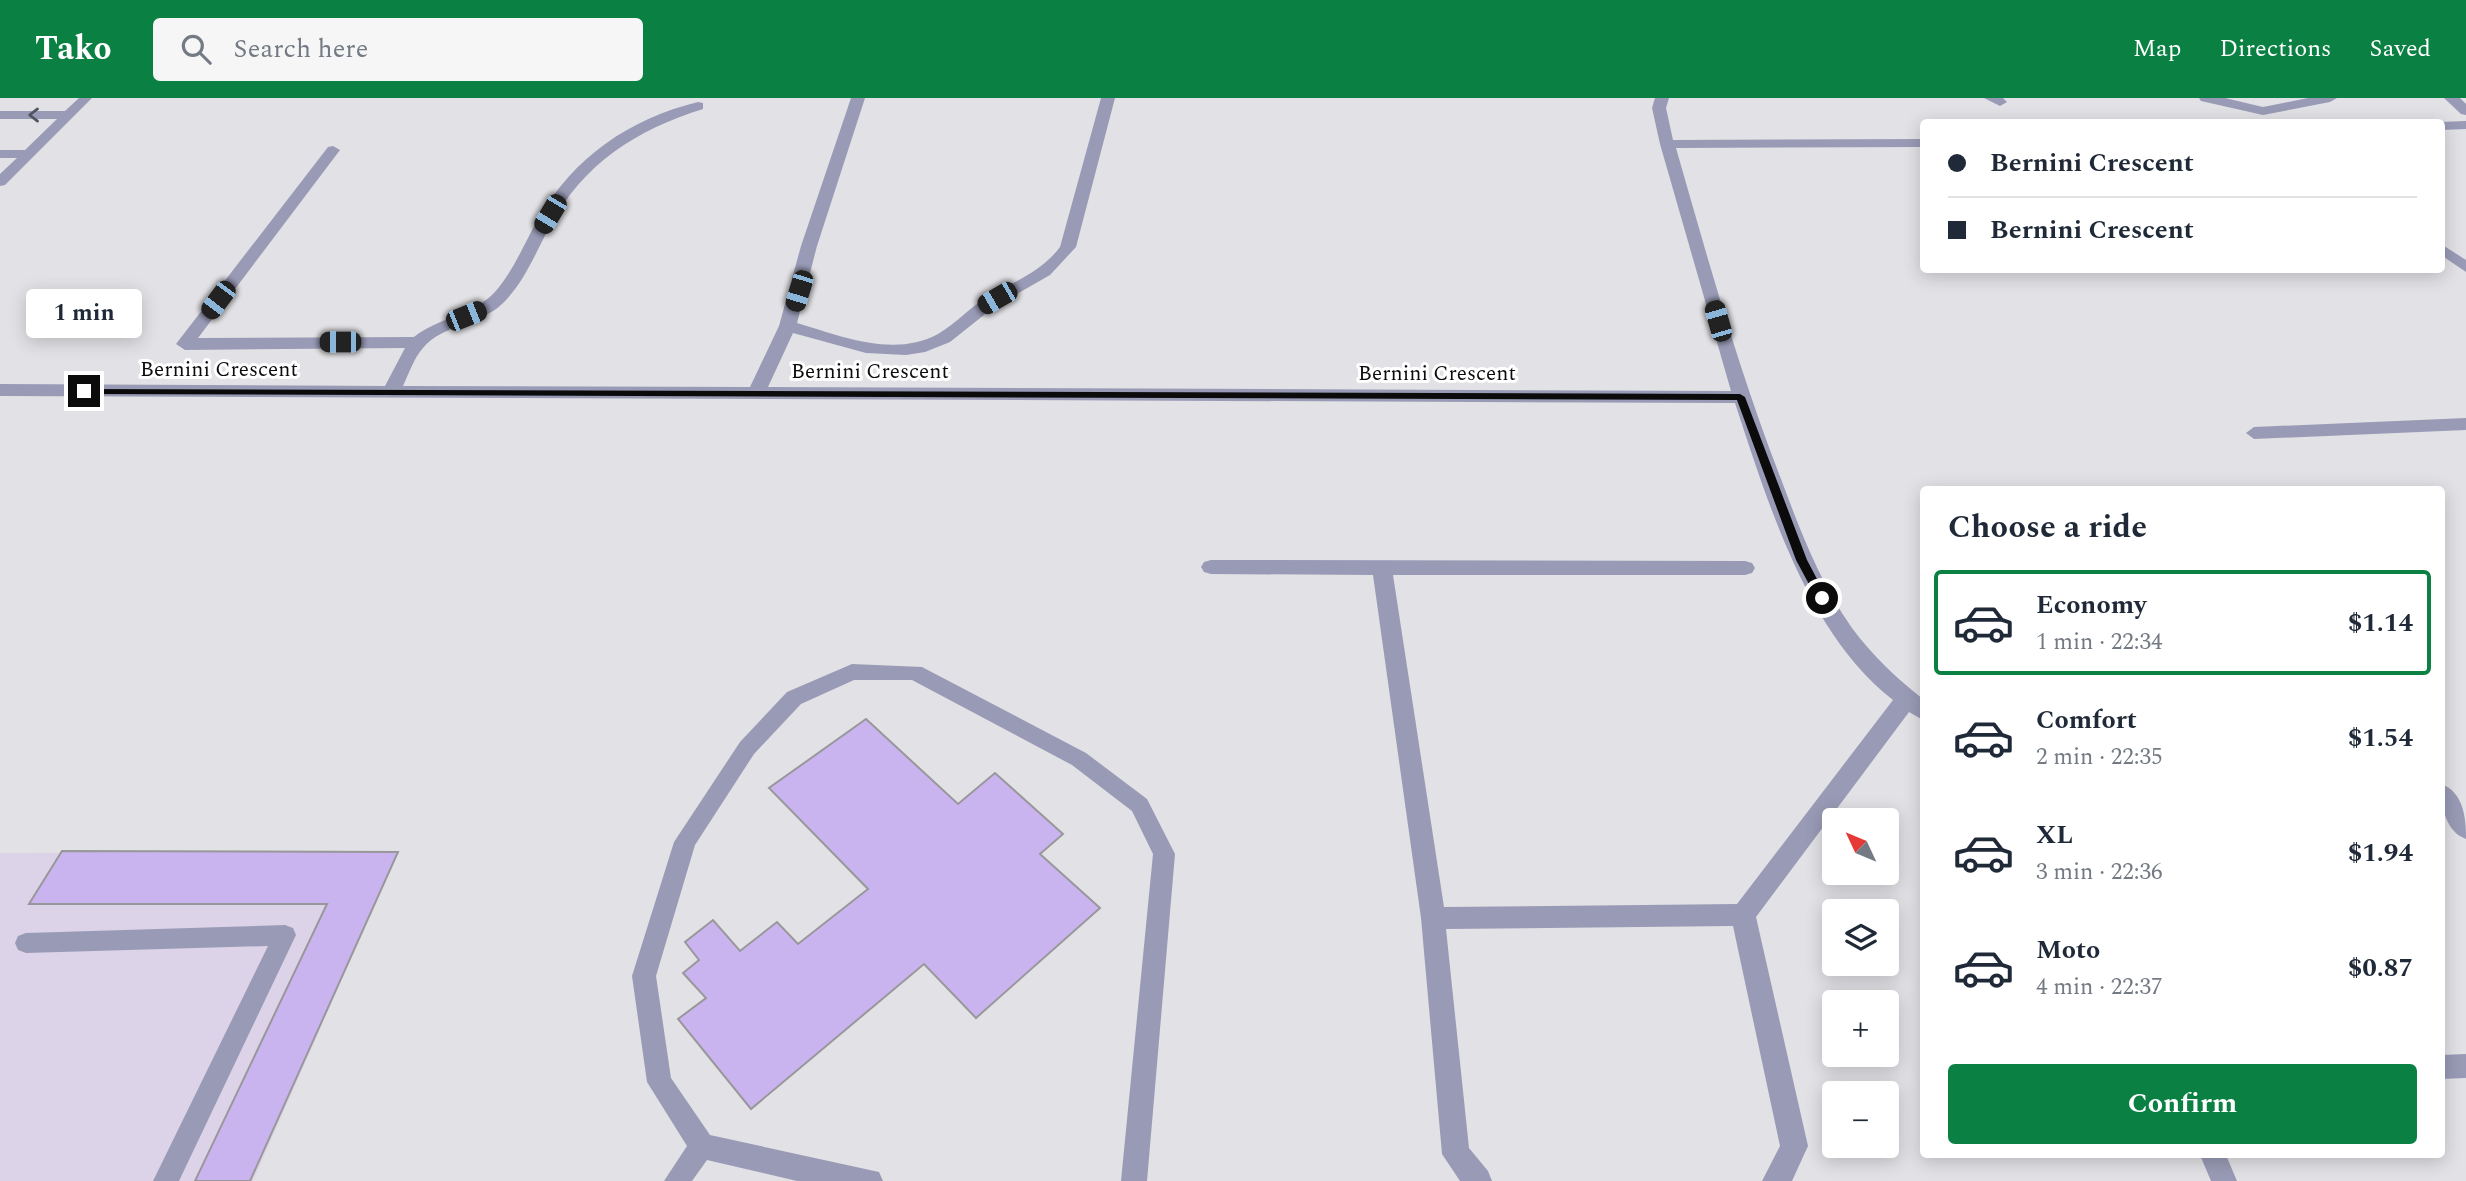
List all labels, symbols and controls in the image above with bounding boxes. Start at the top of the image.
search box [153,18,643,81]
text: Tako [35,24,111,74]
text: Search here [233,29,368,69]
icon: search [177,30,215,68]
text: Map [2133,31,2181,67]
text: Directions [2219,31,2331,67]
text: Saved [2369,31,2431,67]
one-way arrow [29,107,39,123]
text: Bernini Crescent [1990,143,2194,183]
car [531,191,570,237]
text: Bernini Crescent [1990,210,2194,250]
car [783,268,816,314]
car [197,277,240,323]
car [974,278,1021,318]
callout: 1 min [26,289,142,338]
text: 1 min [53,296,115,331]
car [443,298,490,334]
car [1703,298,1734,344]
car [320,332,362,353]
street label: Bernini Crescent [140,354,298,386]
street label: Bernini Crescent [791,356,949,388]
street label: Bernini Crescent [1358,358,1516,390]
route end [68,375,100,407]
text: Choose a ride [1948,503,2147,552]
route start [1806,582,1838,614]
text: Economy [2036,585,2146,625]
icon: car [1952,591,2015,654]
text: $1.14 [2348,603,2413,643]
text: 1 min · 22:34 [2036,625,2163,660]
text: Comfort [2036,700,2137,740]
icon: car [1952,706,2015,769]
text: $1.54 [2348,718,2413,758]
text: 2 min · 22:35 [2036,740,2163,775]
north arrow [1822,808,1899,886]
map controls [1822,808,1899,1158]
text: XL [2036,815,2073,855]
icon: car [1952,821,2015,884]
text: $1.94 [2348,833,2413,873]
text: 3 min · 22:36 [2036,855,2163,890]
button: layers [1822,899,1899,976]
text: Moto [2036,930,2100,970]
icon: car [1952,936,2015,999]
text: $0.87 [2348,948,2413,988]
text: 4 min · 22:37 [2036,970,2163,1005]
button: + [1822,990,1899,1067]
button: Confirm [1948,1064,2417,1144]
button: − [1822,1081,1899,1158]

